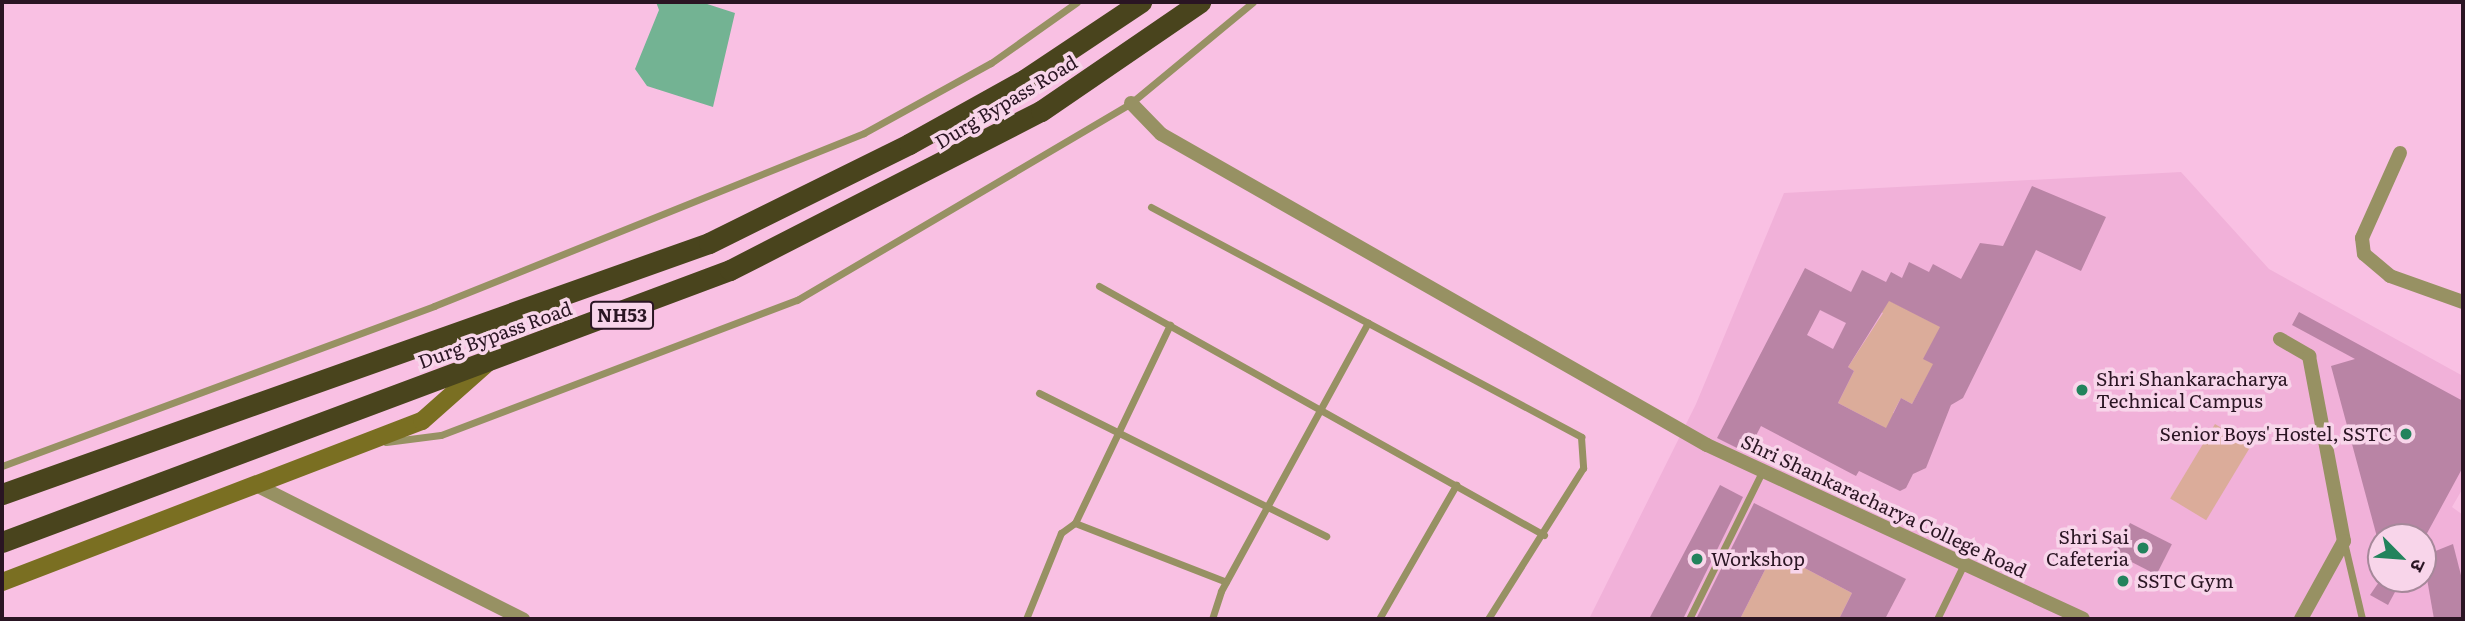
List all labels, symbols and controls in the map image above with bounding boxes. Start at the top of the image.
street label: Durg Bypass Road [931,51,1081,153]
street label: Durg Bypass Road [415,297,575,373]
road number: NH53 [589,300,655,330]
place label: Shri Shankaracharya Technical Campus [2096,368,2288,412]
marker: Shri Shankaracharya Technical Campus [2074,382,2090,398]
place label: Senior Boys' Hostel, SSTC [2160,423,2392,445]
marker: Senior Boys' Hostel, SSTC [2398,426,2414,442]
street label: Shri Shankaracharya College Road [1738,430,2030,582]
north arrow [2367,523,2437,593]
place label: Shri Sai Cafeteria [2046,526,2129,570]
marker: Shri Sai Cafeteria [2135,540,2151,556]
place label: Workshop [1711,548,1805,570]
marker: Workshop [1689,551,1705,567]
text: उ [2404,555,2434,577]
place label: SSTC Gym [2137,570,2234,592]
marker: SSTC Gym [2115,573,2131,589]

